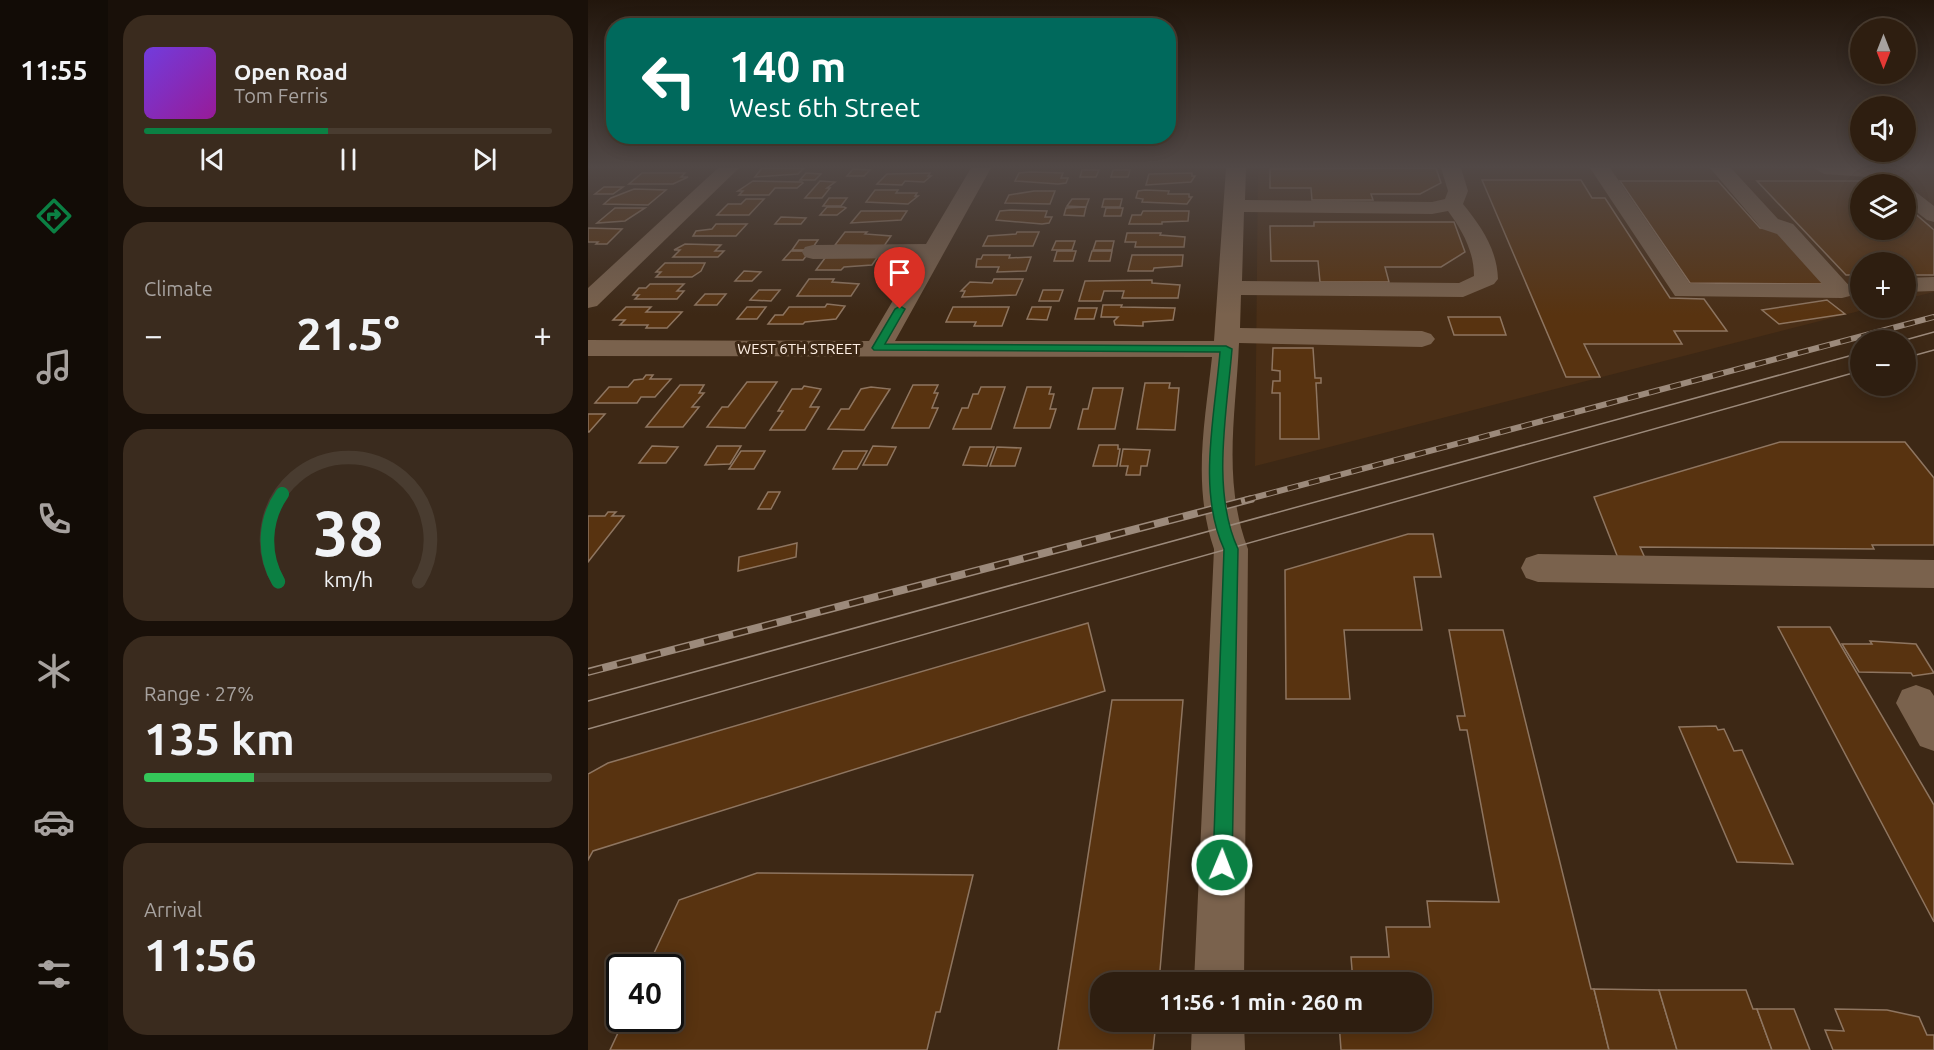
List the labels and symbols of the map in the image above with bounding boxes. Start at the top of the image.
north arrow [1850,18,1916,84]
pin [874,247,925,309]
street label: WEST 6TH STREET [737,340,861,357]
position arrow [1190,833,1254,897]
speed limit sign: 40 [606,954,684,1032]

